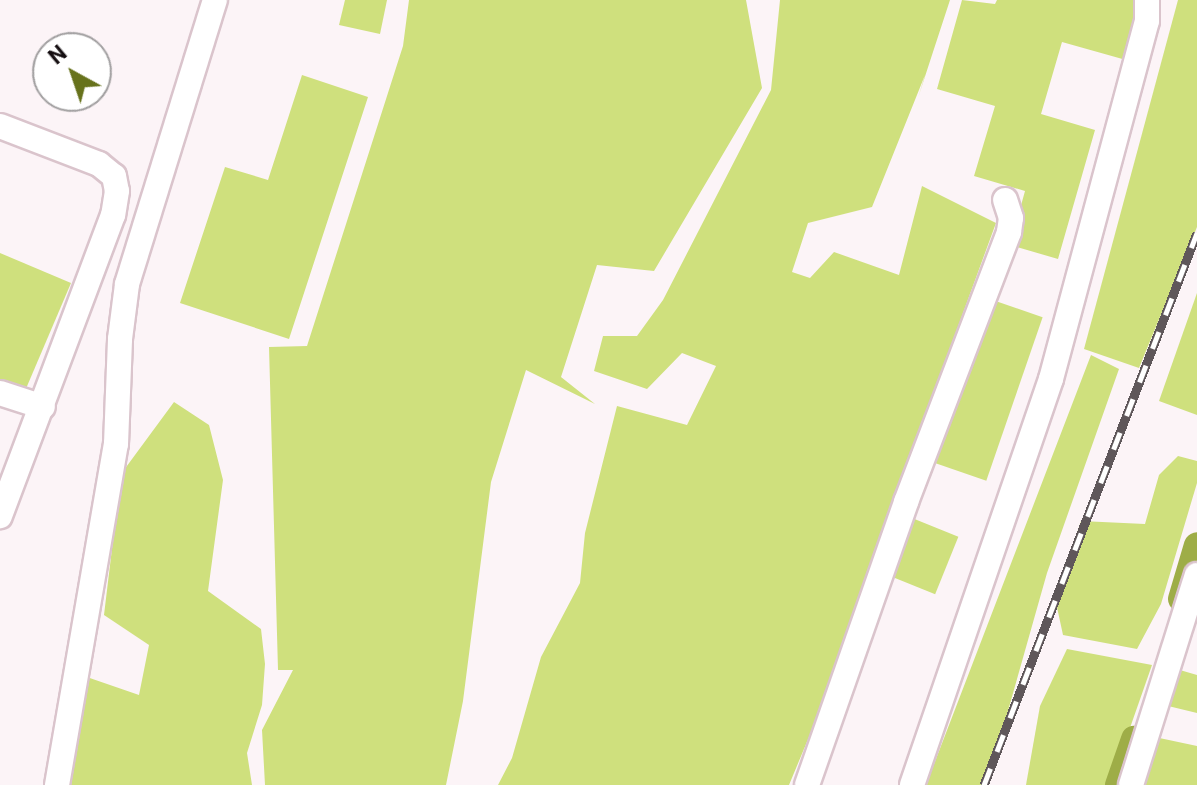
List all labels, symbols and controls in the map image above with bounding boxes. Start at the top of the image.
north arrow [32,32,112,112]
text: N [44,40,72,69]

